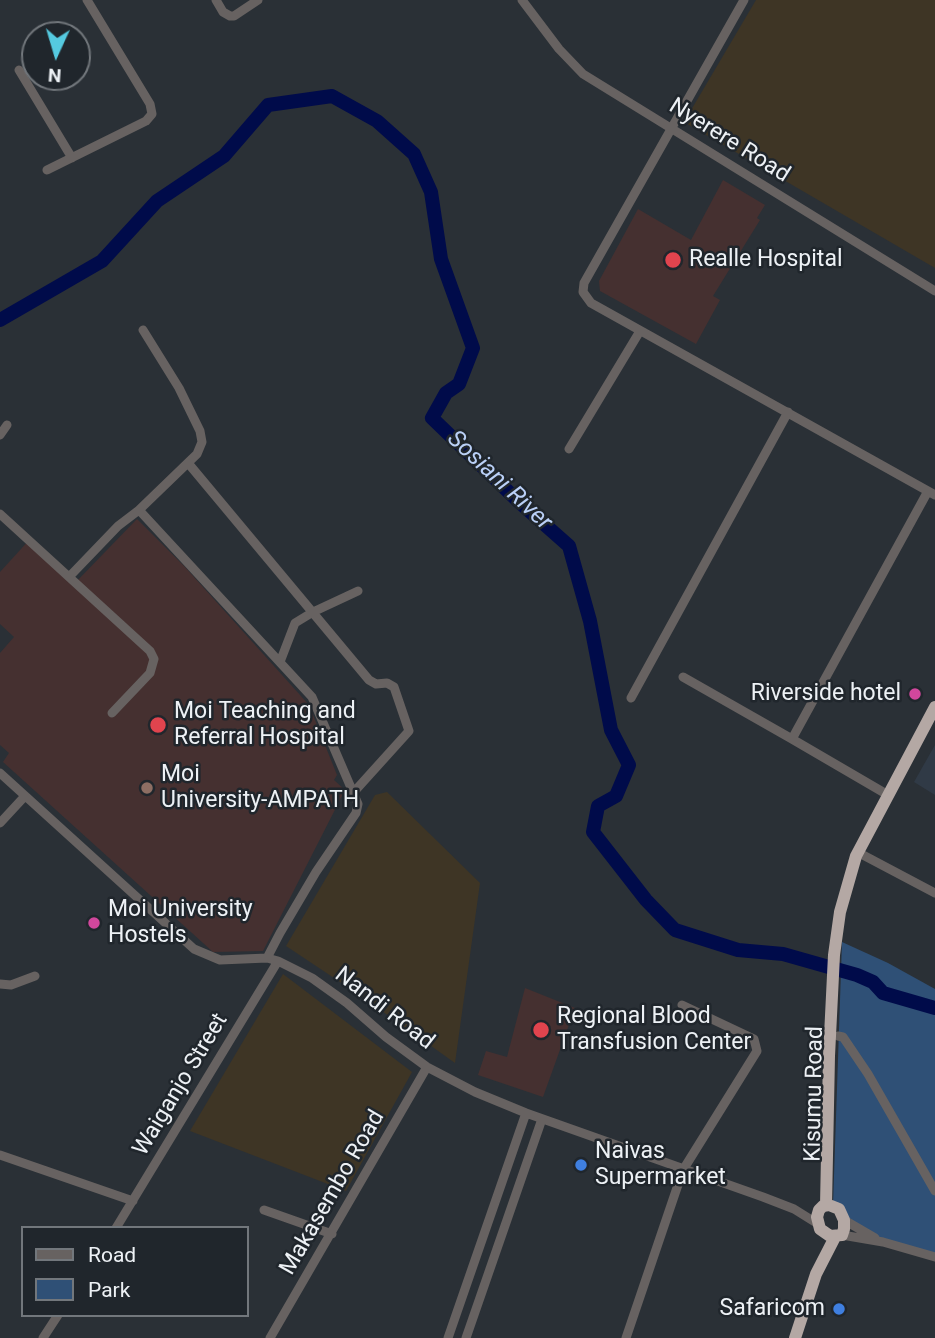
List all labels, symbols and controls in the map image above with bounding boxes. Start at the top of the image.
north arrow [21,21,91,91]
text: N [47,64,62,87]
street label: Nyerere Road [663,93,795,189]
place label: Realle Hospital [689,246,842,274]
marker: Realle Hospital [663,250,683,270]
water label: Sosiani River [440,425,558,537]
place label: Riverside hotel [751,680,901,708]
marker: Riverside hotel [907,686,923,702]
place label: Moi Teaching and Referral Hospital [174,698,356,752]
marker: Moi Teaching and Referral Hospital [148,715,168,735]
place label: Moi University-AMPATH [161,761,359,815]
marker: Moi University-AMPATH [139,780,155,796]
place label: Moi University Hostels [108,896,253,950]
marker: Moi University Hostels [86,915,102,931]
street label: Nandi Road [329,962,439,1056]
place label: Regional Blood Transfusion Center [557,1003,751,1057]
street label: Waiganjo Street [128,1009,234,1161]
marker: Regional Blood Transfusion Center [531,1020,551,1040]
street label: Kisumu Road [800,1026,830,1162]
street label: Makasembo Road [275,1106,391,1280]
place label: Naivas Supermarket [595,1138,726,1192]
marker: Naivas Supermarket [573,1157,589,1173]
legend [21,1226,248,1317]
text: Road [88,1243,136,1267]
text: Park [88,1278,130,1302]
place label: Safaricom [720,1295,825,1323]
marker: Safaricom [831,1301,847,1317]

